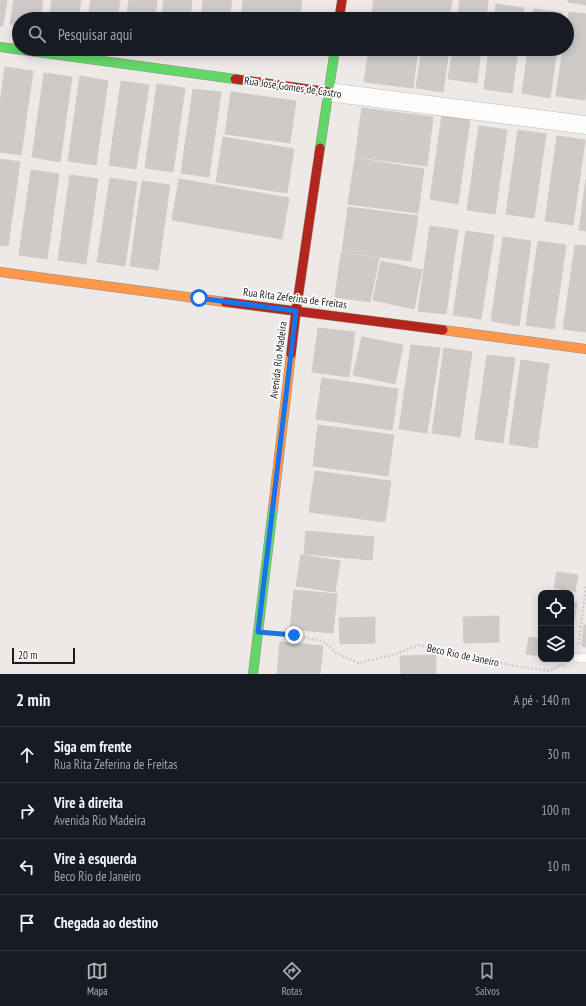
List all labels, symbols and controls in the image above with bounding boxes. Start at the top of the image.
search box [12,12,574,56]
icon: search [26,23,48,45]
text: Pesquisar aqui [58,25,132,44]
street label: Rua José Gomes de Castro [243,73,343,101]
street label: Rua Rita Zeferina de Freitas [242,285,348,311]
route start [190,289,208,307]
street label: Avenida Rio Madeira [266,321,290,399]
map controls [538,590,574,662]
button: locate [538,590,574,626]
route end [285,626,303,644]
button: layers [538,626,574,662]
street label: Beco Rio de Janeiro [426,641,501,670]
scale bar [12,646,75,665]
text: 20 m [18,648,37,662]
text: 2 min [16,689,50,711]
text: A pé · 140 m [513,692,570,709]
text: Siga em frente [54,737,132,756]
icon: ahead [16,744,38,766]
text: 30 m [547,746,570,763]
text: Rua Rita Zeferina de Freitas [54,756,178,773]
text: Vire à direita [54,793,123,812]
icon: right [16,800,38,822]
text: 100 m [541,802,570,819]
text: Avenida Rio Madeira [54,812,146,829]
text: Vire à esquerda [54,849,137,868]
icon: left [16,856,38,878]
text: 10 m [547,858,570,875]
text: Beco Rio de Janeiro [54,868,141,885]
icon: arrive [16,912,38,934]
text: Chegada ao destino [54,913,158,932]
tab: Mapa [86,960,108,998]
tab: Rotas [281,960,303,998]
tab: Salvos [475,960,500,998]

